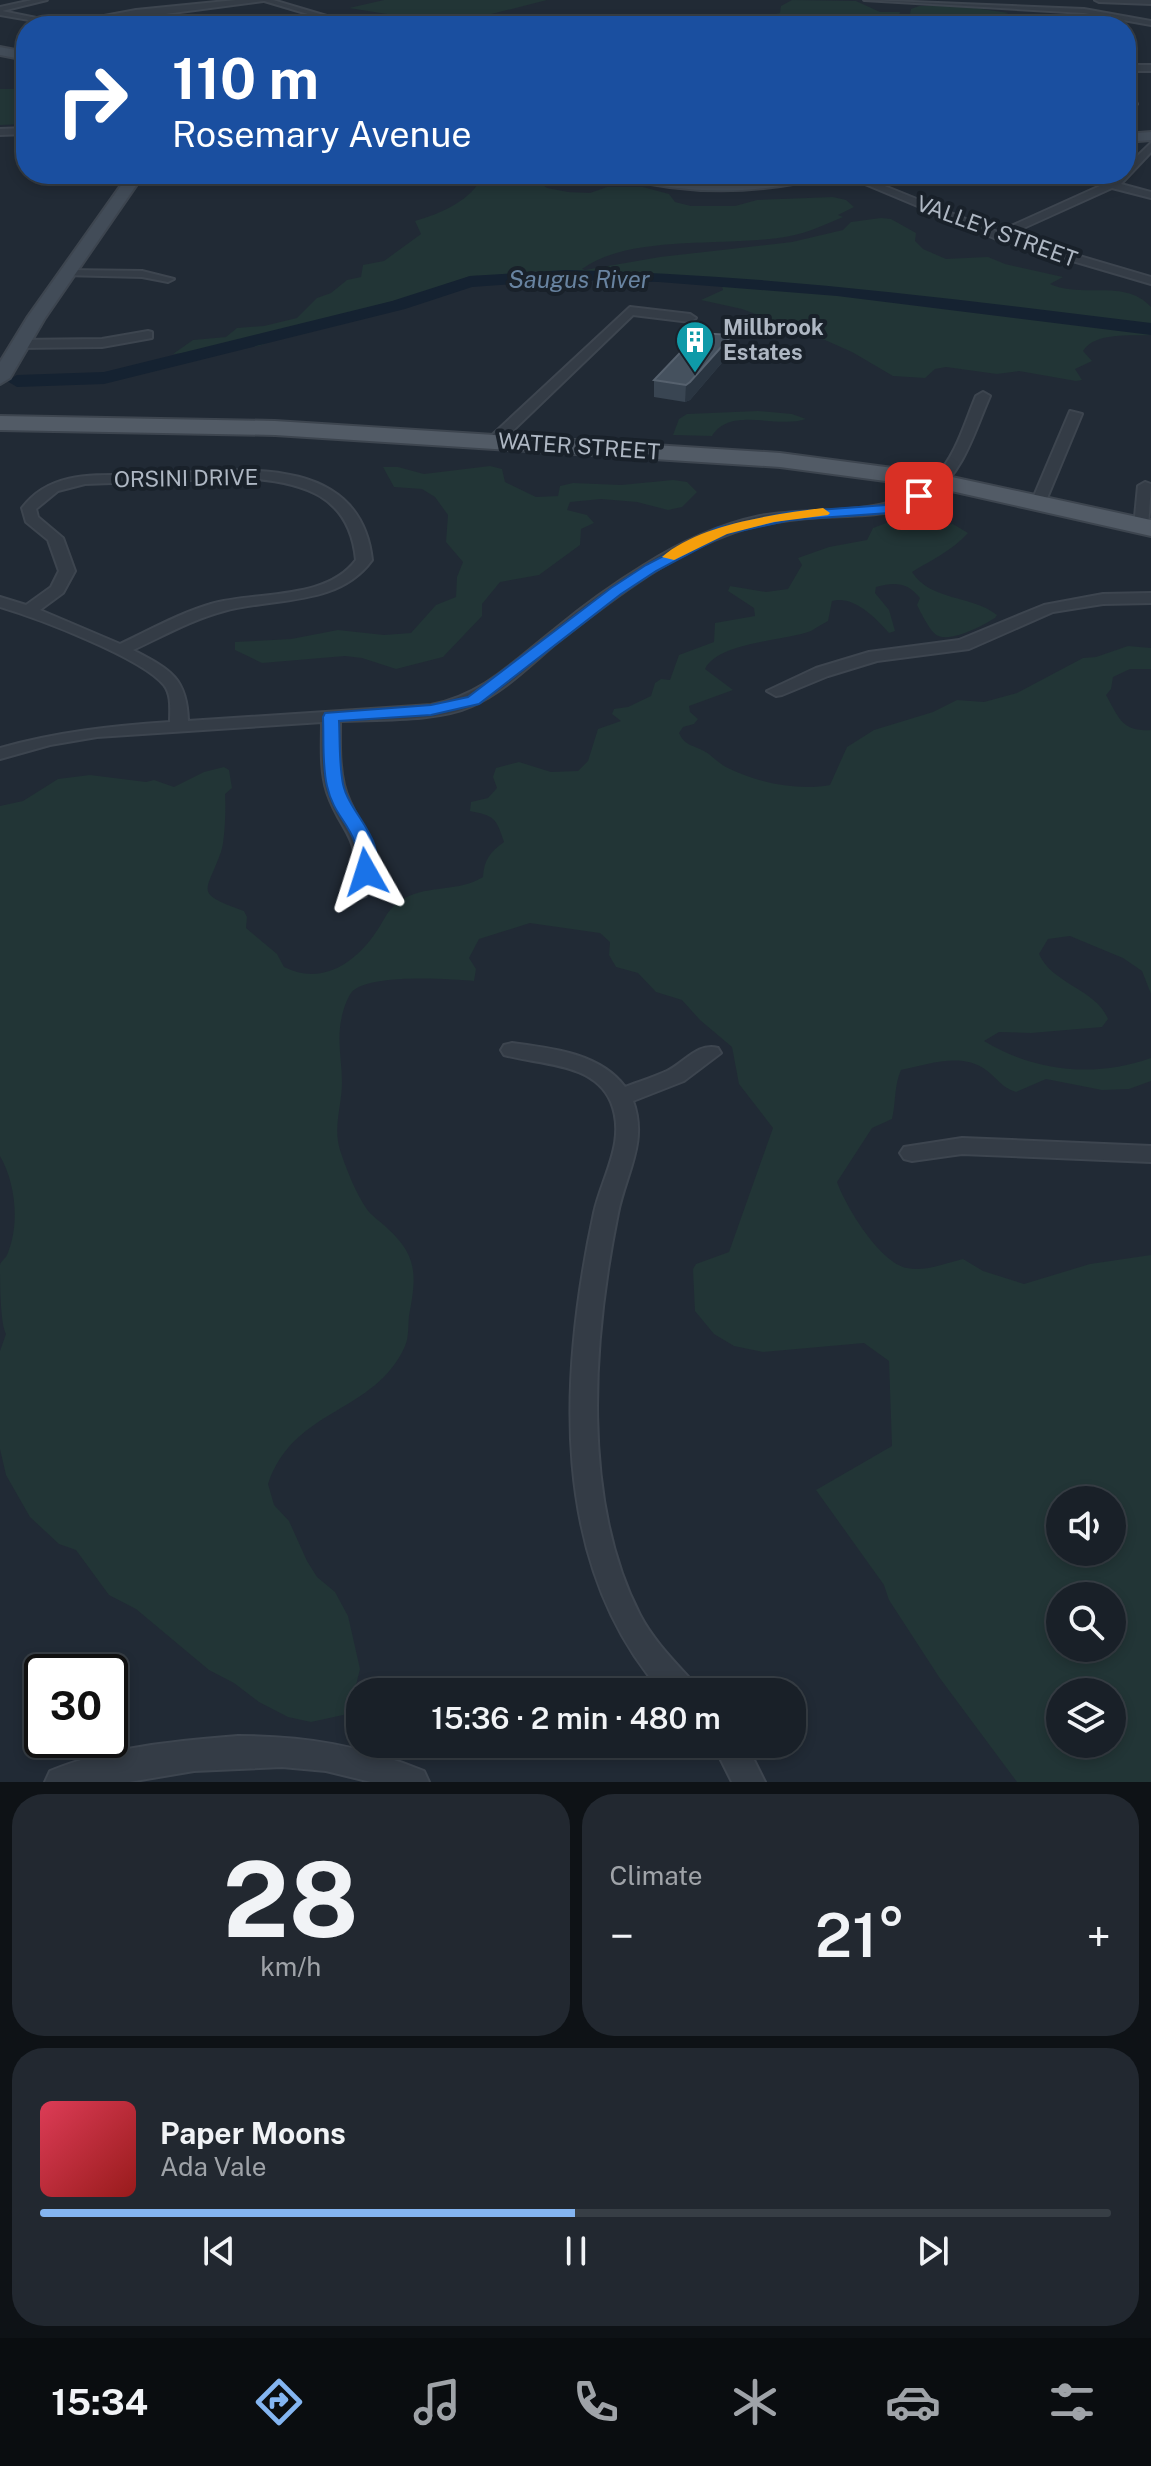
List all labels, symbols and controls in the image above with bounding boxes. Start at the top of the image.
text: 110 m [172,46,319,112]
icon: right [40,48,144,152]
text: Rosemary Avenue [172,113,472,155]
street label: VALLEY STREET [913,190,1081,272]
water label: Saugus River [508,265,651,293]
place label: Millbrook Estates [723,314,824,365]
building icon: Millbrook Estates [674,319,716,374]
street label: WATER STREET [497,427,661,465]
pin [885,462,953,530]
street label: ORSINI DRIVE [114,464,258,492]
icon: arrive [897,474,941,518]
position arrow [324,830,408,914]
map controls [1046,1486,1126,1758]
button: sound [1046,1486,1126,1566]
button: search [1046,1582,1126,1662]
speed limit sign: 30 [24,1654,128,1758]
button: layers [1046,1678,1126,1758]
text: 15:36 · 2 min · 480 m [431,1700,721,1736]
text: 28 [223,1838,359,1960]
text: Climate [610,1860,703,1891]
text: 21° [815,1900,905,1971]
text: − [610,1910,634,1962]
text: + [1087,1910,1111,1962]
text: km/h [260,1951,321,1982]
text: Paper Moons [160,2115,346,2151]
text: Ada Vale [160,2151,266,2182]
icon: previous [197,2229,241,2273]
icon: pause [554,2229,598,2273]
icon: next [911,2229,955,2273]
icon: directions [251,2374,307,2430]
icon: music [409,2374,465,2430]
icon: phone [568,2374,624,2430]
icon: climate [727,2374,783,2430]
icon: car [885,2374,941,2430]
icon: filters [1044,2374,1100,2430]
text: 15:34 [51,2381,148,2423]

